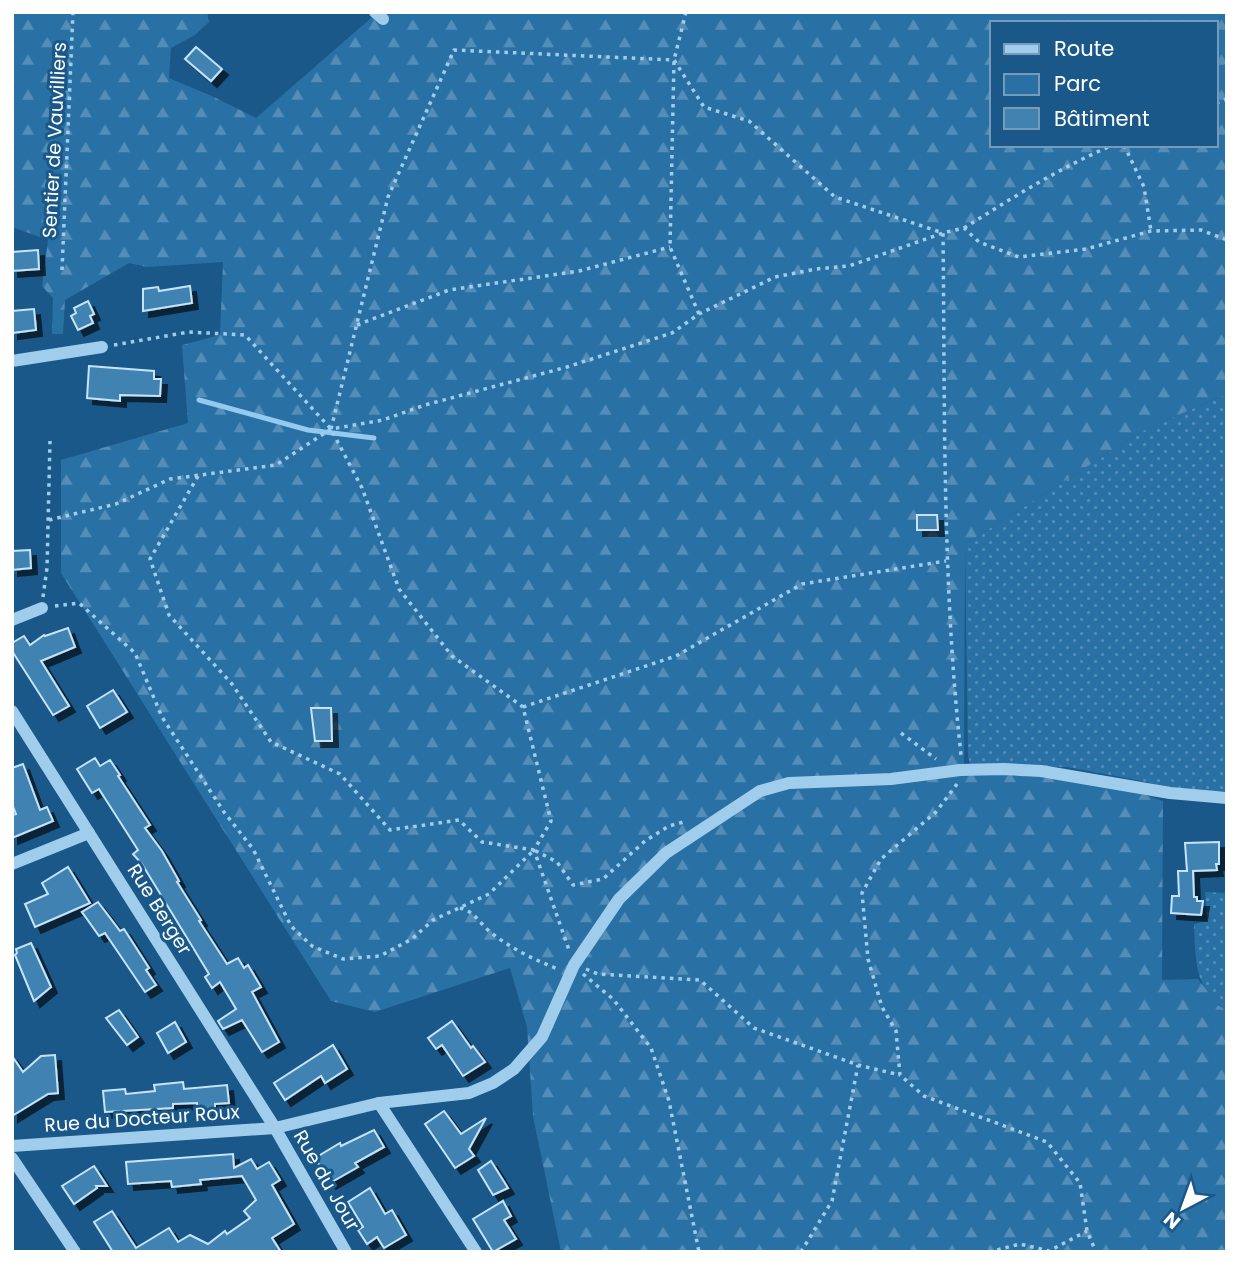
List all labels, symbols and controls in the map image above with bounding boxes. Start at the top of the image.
legend [990,21,1218,147]
text: Route [1054,34,1114,63]
street label: Sentier de Vauvilliers [36,41,73,239]
text: Parc [1054,69,1101,98]
text: Bâtiment [1054,104,1150,133]
street label: Rue Berger [121,859,198,960]
street label: Rue du Docteur Roux [43,1098,241,1139]
street label: Rue du Jour [287,1125,366,1236]
north arrow [1148,1173,1218,1243]
text: N [1158,1206,1186,1235]

